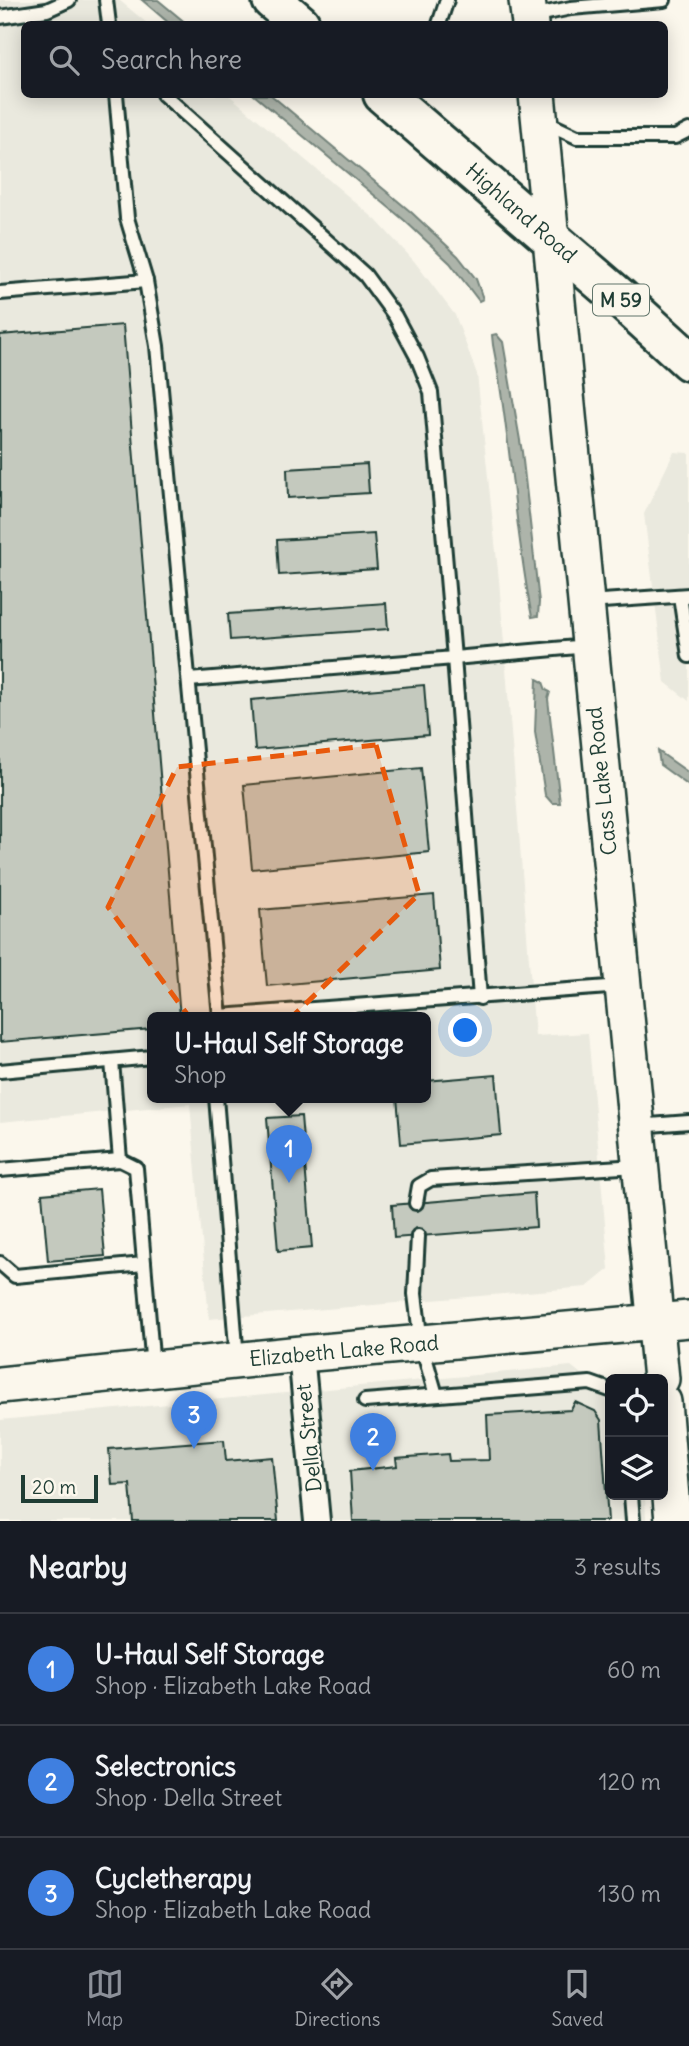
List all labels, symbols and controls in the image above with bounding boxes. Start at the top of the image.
search box [21,21,668,98]
icon: search [45,41,83,79]
text: Search here [101,43,242,76]
street label: Highland Road [460,157,583,268]
road number: M 59 [593,284,649,316]
street label: Cass Lake Road [580,705,623,857]
popup [147,1012,431,1103]
your location [448,1013,482,1047]
text: U-Haul Self Storage [174,1027,404,1060]
text: Shop [174,1060,226,1089]
pin: 1 [266,1125,312,1183]
street label: Elizabeth Lake Road [248,1329,440,1372]
map controls [605,1374,668,1500]
button: locate [605,1374,668,1437]
street label: Della Street [289,1383,328,1493]
pin: 3 [171,1391,217,1449]
pin: 2 [350,1413,396,1471]
button: layers [605,1437,668,1500]
scale bar [21,1472,98,1504]
text: 20 m [32,1475,76,1499]
text: Nearby [28,1548,128,1586]
text: 3 results [574,1552,661,1581]
text: U-Haul Self Storage [95,1638,324,1671]
text: 1 [46,1655,56,1684]
text: 60 m [607,1655,661,1684]
text: Shop · Elizabeth Lake Road [95,1671,371,1700]
text: Selectronics [95,1750,236,1783]
text: 2 [45,1767,57,1796]
text: 120 m [598,1767,661,1796]
text: Shop · Della Street [95,1783,282,1812]
text: Cycletherapy [95,1862,252,1895]
text: 3 [44,1879,58,1908]
text: 130 m [598,1879,661,1908]
text: Shop · Elizabeth Lake Road [95,1895,371,1924]
tab: Map [86,1965,124,2031]
tab: Directions [295,1965,380,2031]
tab: Saved [551,1965,603,2031]

